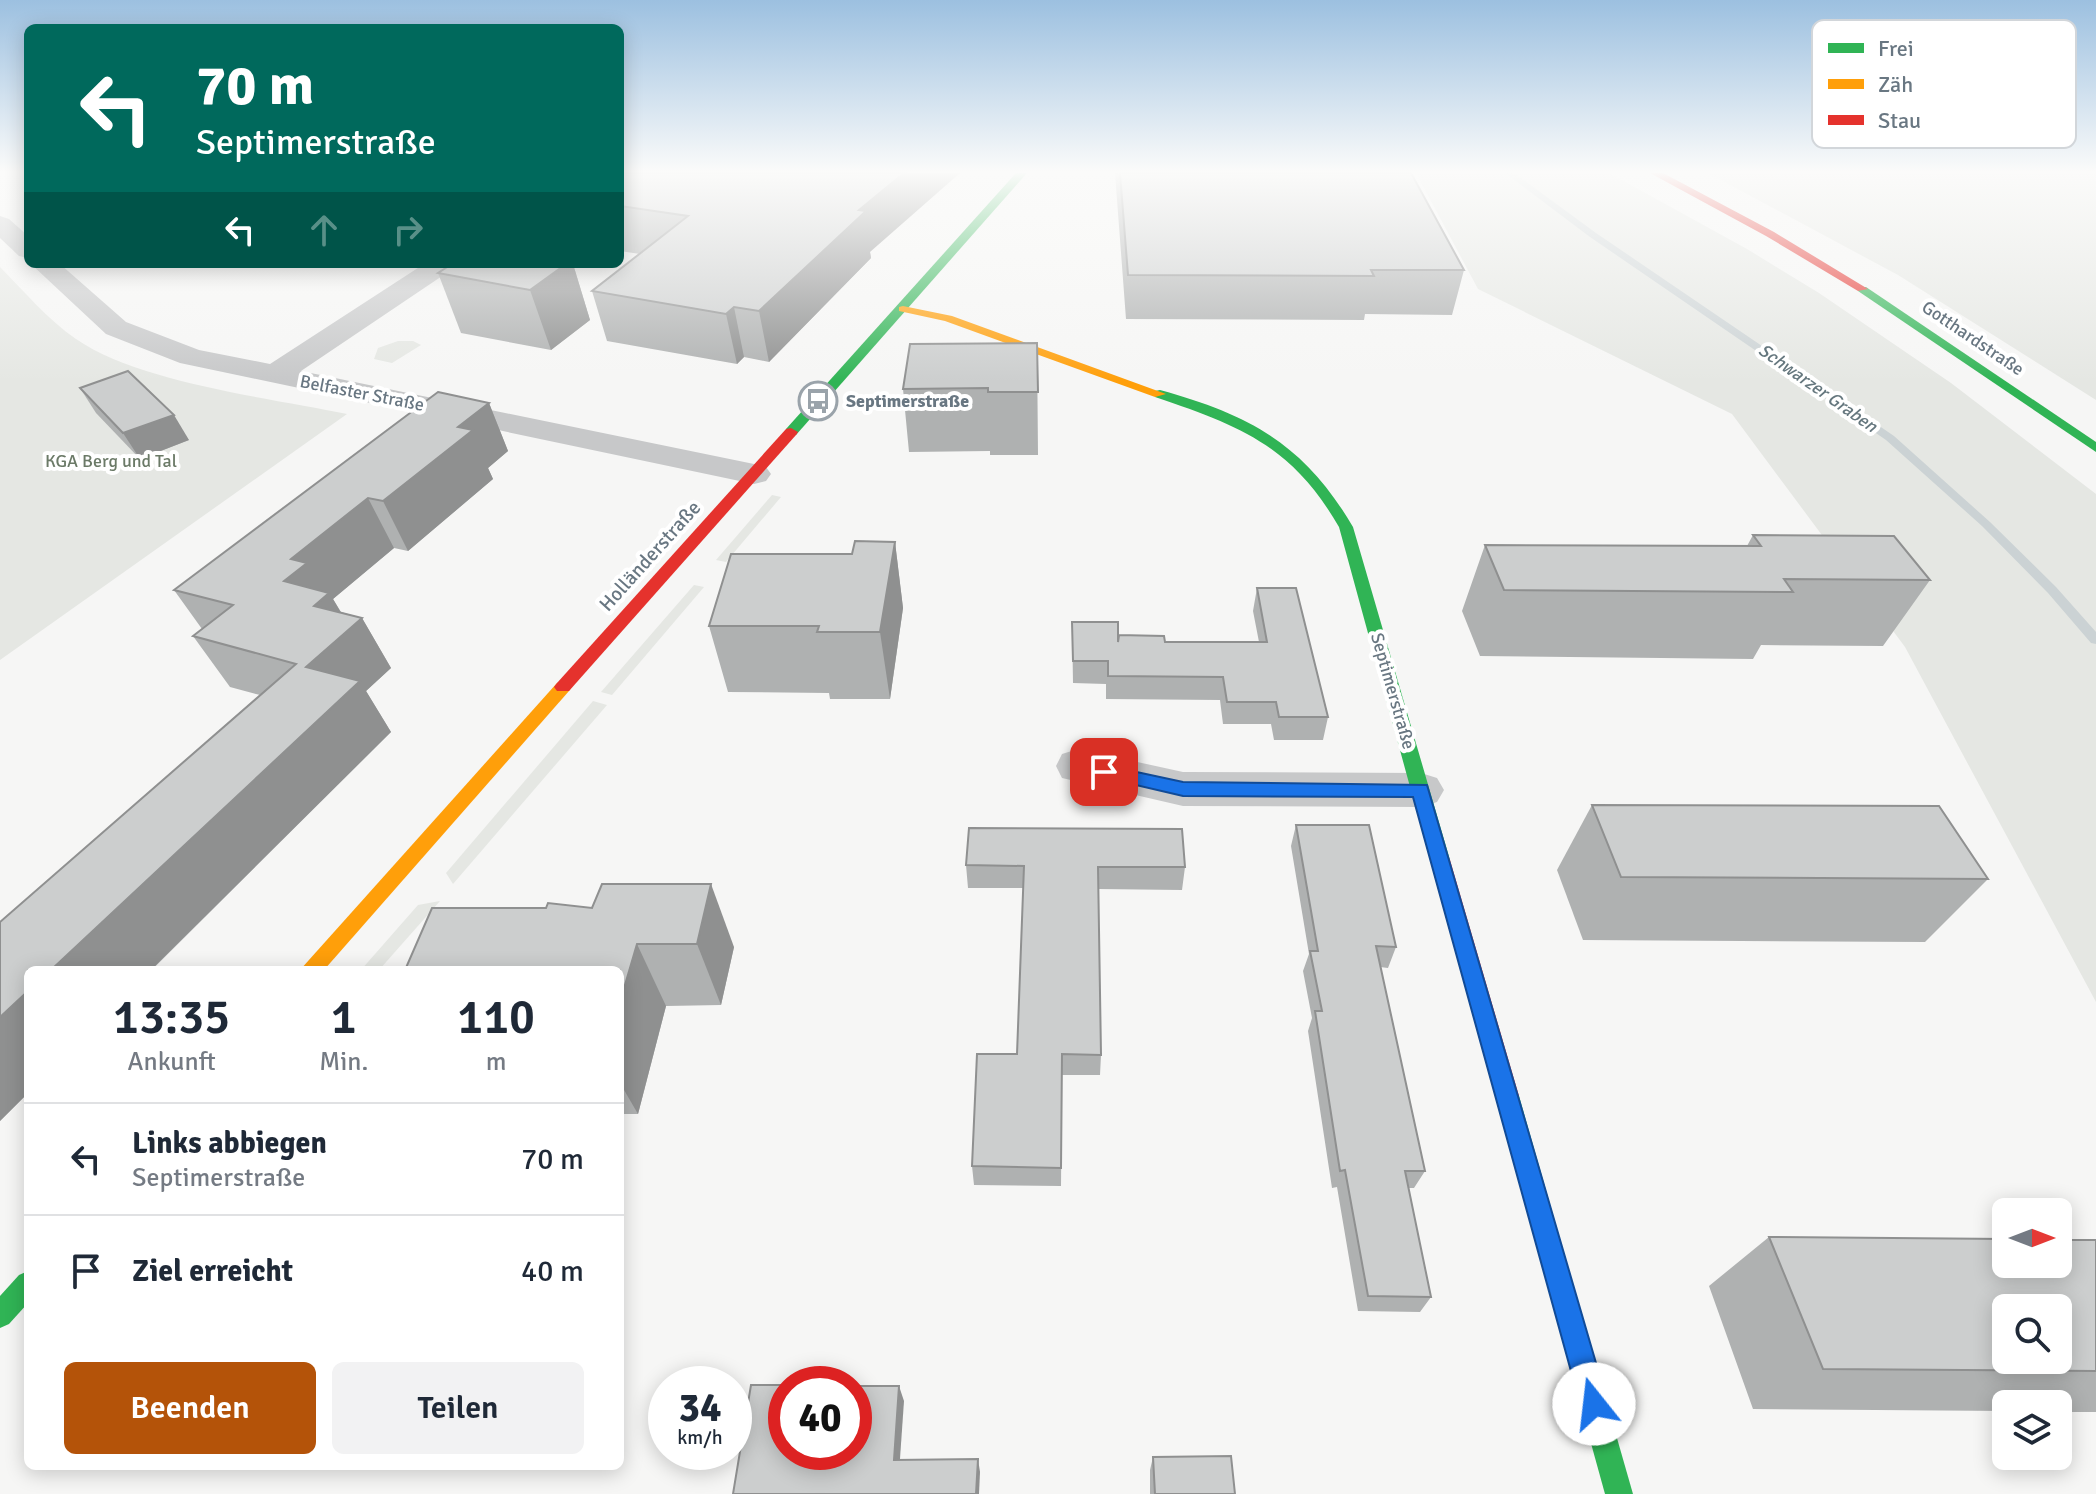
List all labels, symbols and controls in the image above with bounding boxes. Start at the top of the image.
legend [1812,20,2076,148]
text: Frei [1878,35,1914,62]
text: 70 m [196,51,314,120]
icon: left [64,56,168,160]
text: Zäh [1878,71,1913,98]
text: Stau [1878,107,1921,134]
text: Septimerstraße [196,120,436,165]
icon: left [218,208,262,252]
icon: ahead [302,208,346,252]
icon: right [386,208,430,252]
street label: Gotthardstraße [1918,296,2028,380]
water label: Schwarzer Graben [1755,339,1882,438]
street label: Belfaster Straße [298,370,426,416]
bus stop icon: Septimerstraße [797,380,839,422]
place label: Septimerstraße [846,390,969,412]
park label: KGA Berg und Tal [45,450,177,472]
street label: Holländerstraße [594,496,706,616]
street label: Septimerstraße [1366,630,1420,752]
pin [1070,738,1138,806]
icon: arrive [1082,750,1126,794]
text: 13:35 [113,988,230,1047]
text: 1 [331,988,357,1047]
text: 110 [457,988,535,1047]
text: Ankunft [128,1046,216,1078]
text: Min. [319,1046,368,1078]
text: m [486,1046,506,1078]
text: Links abbiegen [132,1125,327,1162]
icon: left [64,1137,108,1181]
text: 70 m [521,1141,584,1178]
text: Septimerstraße [132,1162,305,1194]
north arrow [1992,1198,2072,1278]
map controls [1992,1198,2072,1470]
icon: arrive [64,1249,108,1293]
text: Ziel erreicht [132,1253,293,1290]
text: 40 m [521,1253,584,1290]
button: search [1992,1294,2072,1374]
button: Beenden [64,1362,316,1454]
button: Teilen [332,1362,584,1454]
position arrow [1552,1362,1636,1446]
speed limit sign: 40 [768,1366,872,1470]
text: 34 [678,1383,722,1433]
button: layers [1992,1390,2072,1470]
text: km/h [677,1425,723,1450]

